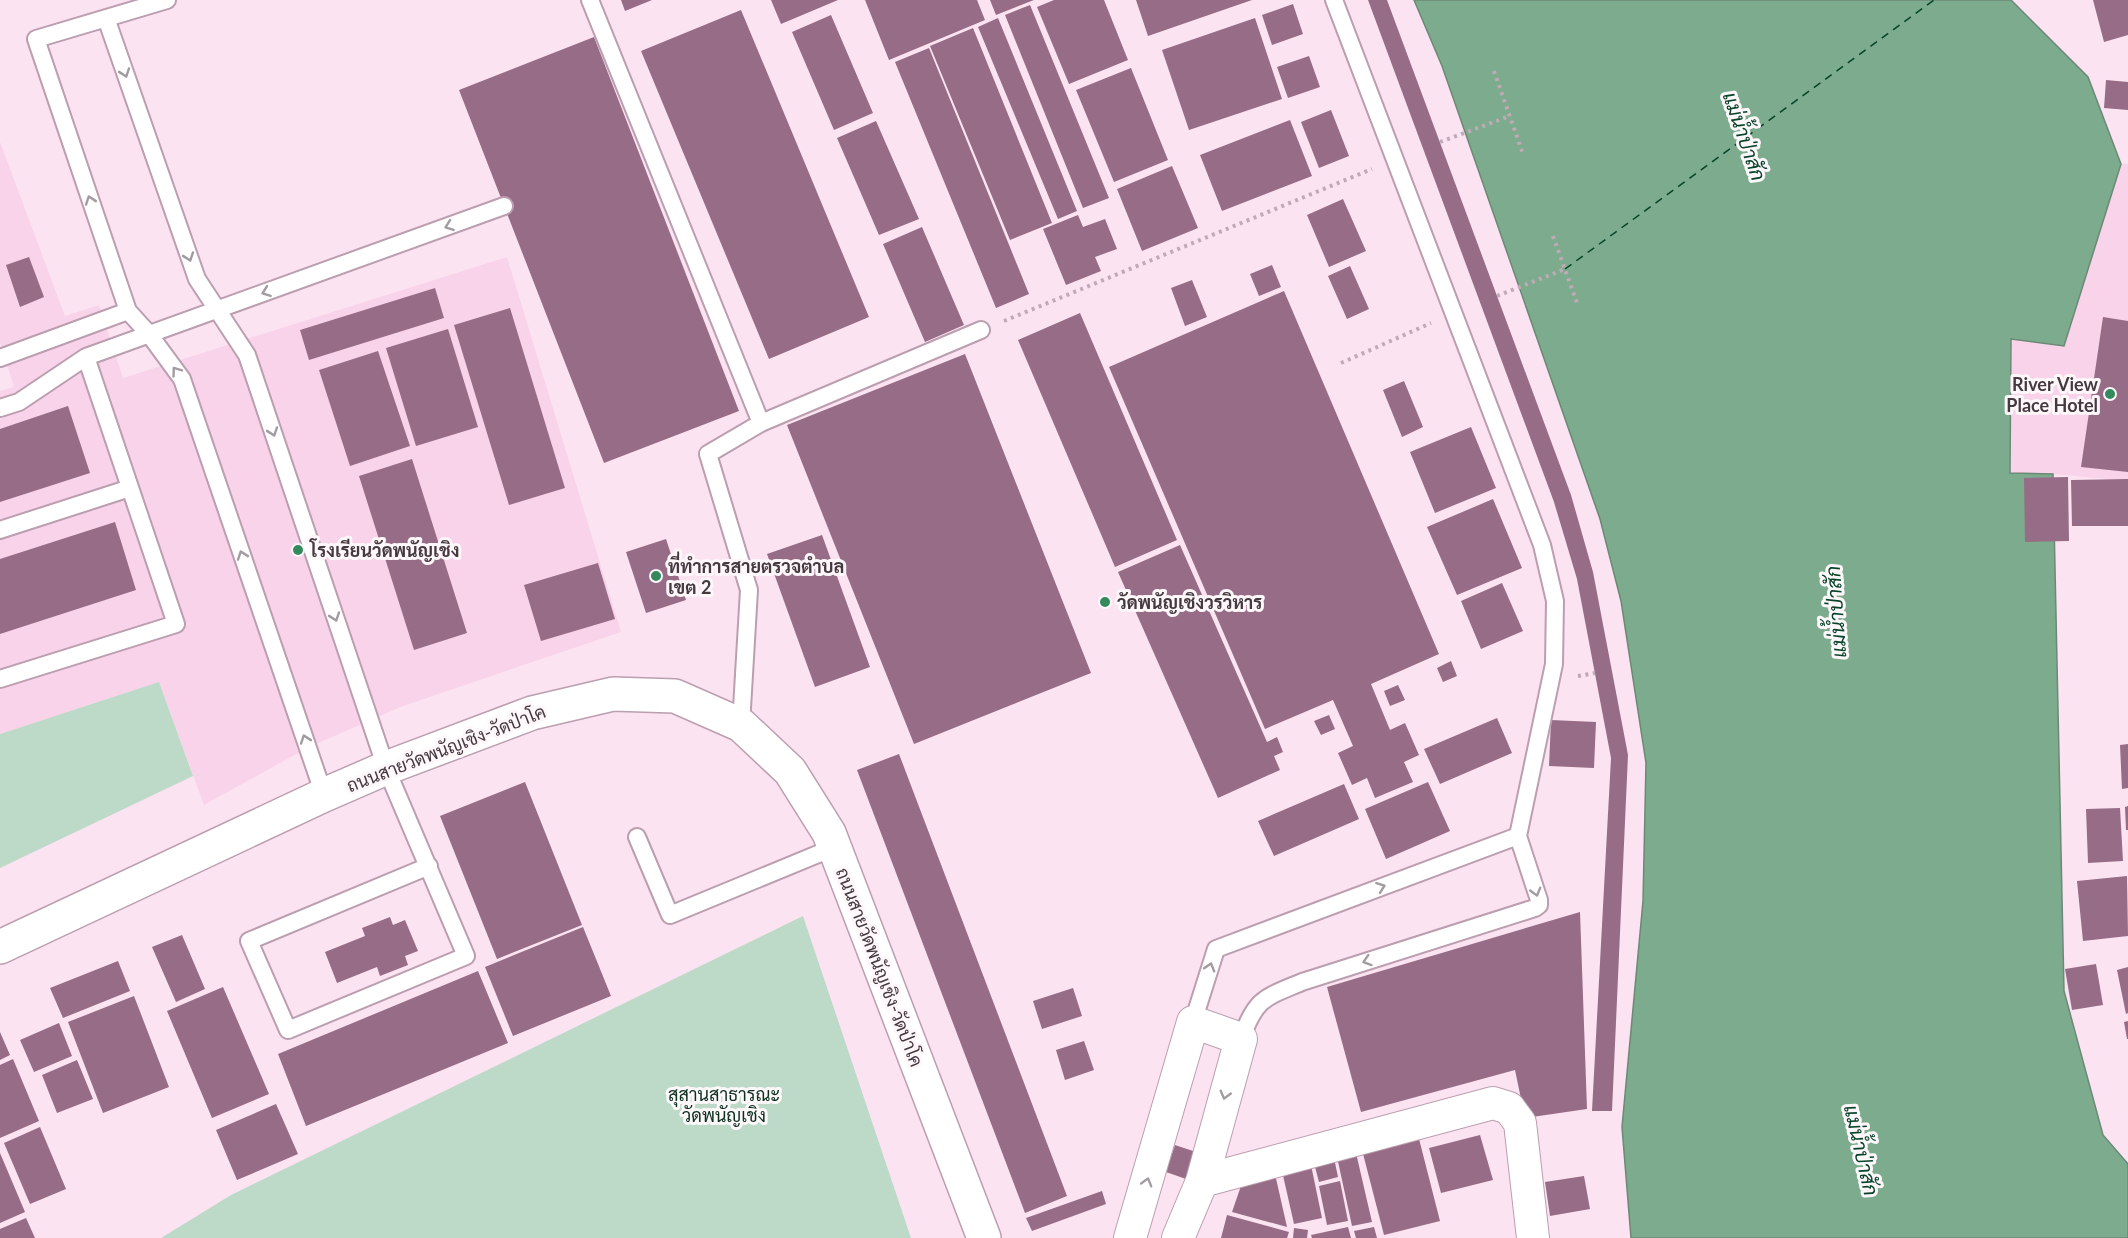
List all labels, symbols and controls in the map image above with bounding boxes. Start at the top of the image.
one-way arrow [118,67,131,78]
water label: แม่น้ำป่าสัก [1719,87,1776,184]
one-way arrow [85,195,98,206]
one-way arrow [444,219,455,231]
one-way arrow [182,251,195,262]
one-way arrow [261,285,272,298]
one-way arrow [173,367,184,378]
place label: River View Place Hotel [2006,373,2099,416]
marker: River View Place Hotel [2103,387,2117,401]
one-way arrow [265,426,278,437]
place label: โรงเรียนวัดพนัญเชิง [309,538,459,562]
marker: โรงเรียนวัดพนัญเชิง [291,543,305,557]
one-way arrow [237,550,249,561]
place label: ที่ทำการสายตรวจตำบล เขต 2 [668,551,844,598]
water label: แม่น้ำป่าสัก [1815,565,1850,659]
marker: ที่ทำการสายตรวจตำบล เขต 2 [649,569,663,583]
place label: วัดพนัญเชิงวรวิหาร [1117,591,1262,614]
marker: วัดพนัญเชิงวรวิหาร [1098,595,1112,609]
one-way arrow [328,611,340,621]
street label: ถนนสายวัดพนัญเชิง-วัดป่าโค [343,699,549,797]
one-way arrow [300,734,312,745]
street label: ถนนสายวัดพนัญเชิง-วัดป่าโค [831,864,929,1070]
one-way arrow [1375,882,1386,895]
one-way arrow [1529,887,1542,897]
one-way arrow [1362,954,1373,966]
one-way arrow [1203,962,1215,973]
park label: สุสานสาธารณะ วัดพนัญเชิง [668,1083,780,1127]
one-way arrow [1220,1090,1233,1100]
water label: แม่น้ำป่าสัก [1840,1101,1889,1198]
one-way arrow [1140,1177,1152,1188]

